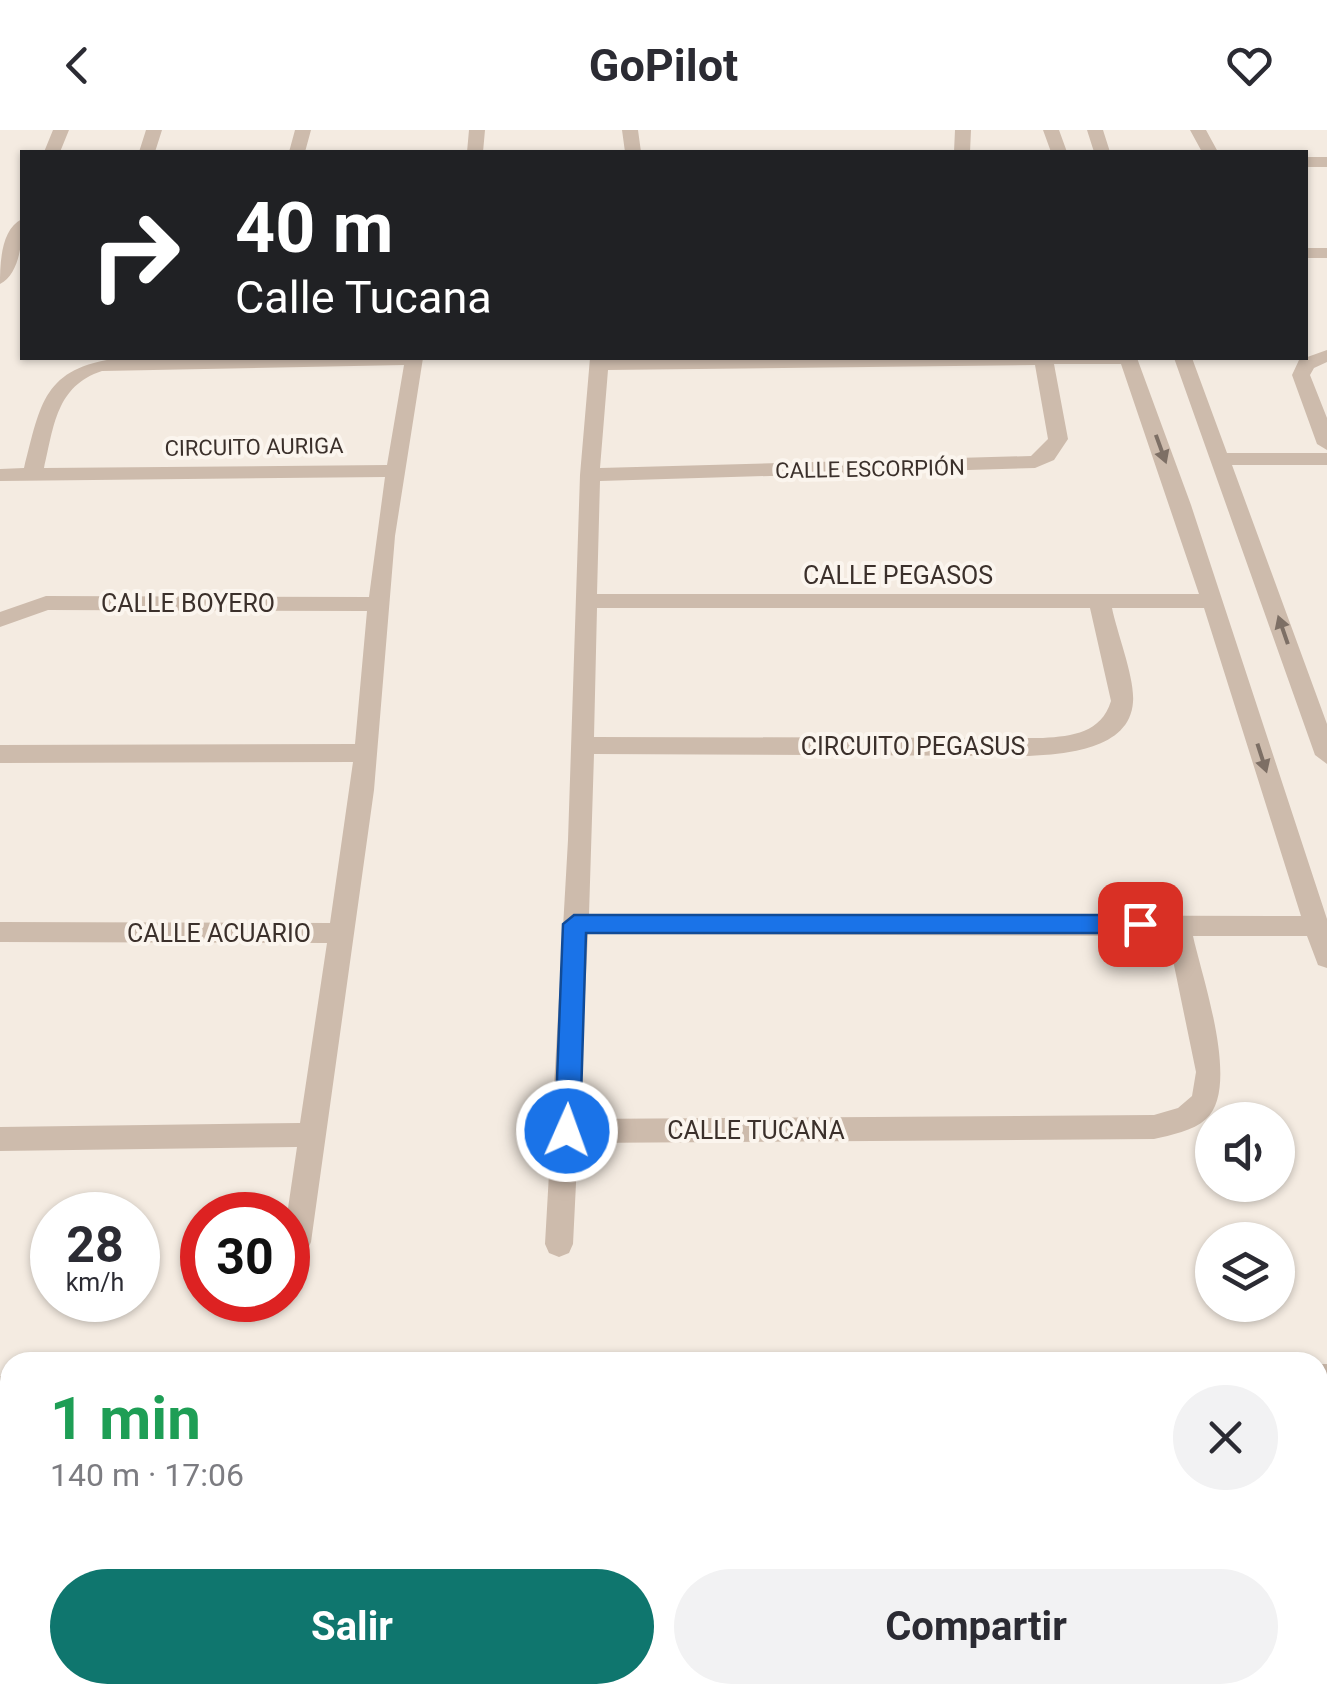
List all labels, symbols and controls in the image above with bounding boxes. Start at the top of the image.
icon: back [50,38,105,93]
icon: heart [1222,38,1277,93]
text: GoPilot [589,39,738,92]
text: 40 m [235,187,393,269]
icon: right [70,190,200,320]
text: Calle Tucana [235,271,492,324]
street label: CIRCUITO AURIGA [164,433,344,461]
one-way arrow [1154,435,1169,465]
street label: CALLE ESCORPIÓN [775,454,965,483]
street label: CALLE PEGASOS [803,561,993,590]
street label: CALLE BOYERO [101,589,275,618]
one-way arrow [1275,615,1290,645]
street label: CIRCUITO PEGASUS [801,732,1025,761]
one-way arrow [1256,743,1271,773]
pin [1098,882,1183,967]
icon: arrive [1113,897,1168,952]
street label: CALLE ACUARIO [127,919,311,948]
position arrow [515,1079,619,1183]
map controls [1195,1102,1295,1322]
button: sound [1195,1102,1295,1202]
street label: CALLE TUCANA [667,1116,845,1145]
speed limit sign: 30 [180,1192,310,1322]
text: 28 [66,1216,124,1274]
button: layers [1195,1222,1295,1322]
text: km/h [66,1268,124,1297]
text: 1 min [50,1383,201,1454]
button: close [1173,1385,1278,1490]
text: 140 m · 17:06 [50,1456,244,1494]
button: Salir [50,1569,654,1684]
button: Compartir [674,1569,1278,1684]

